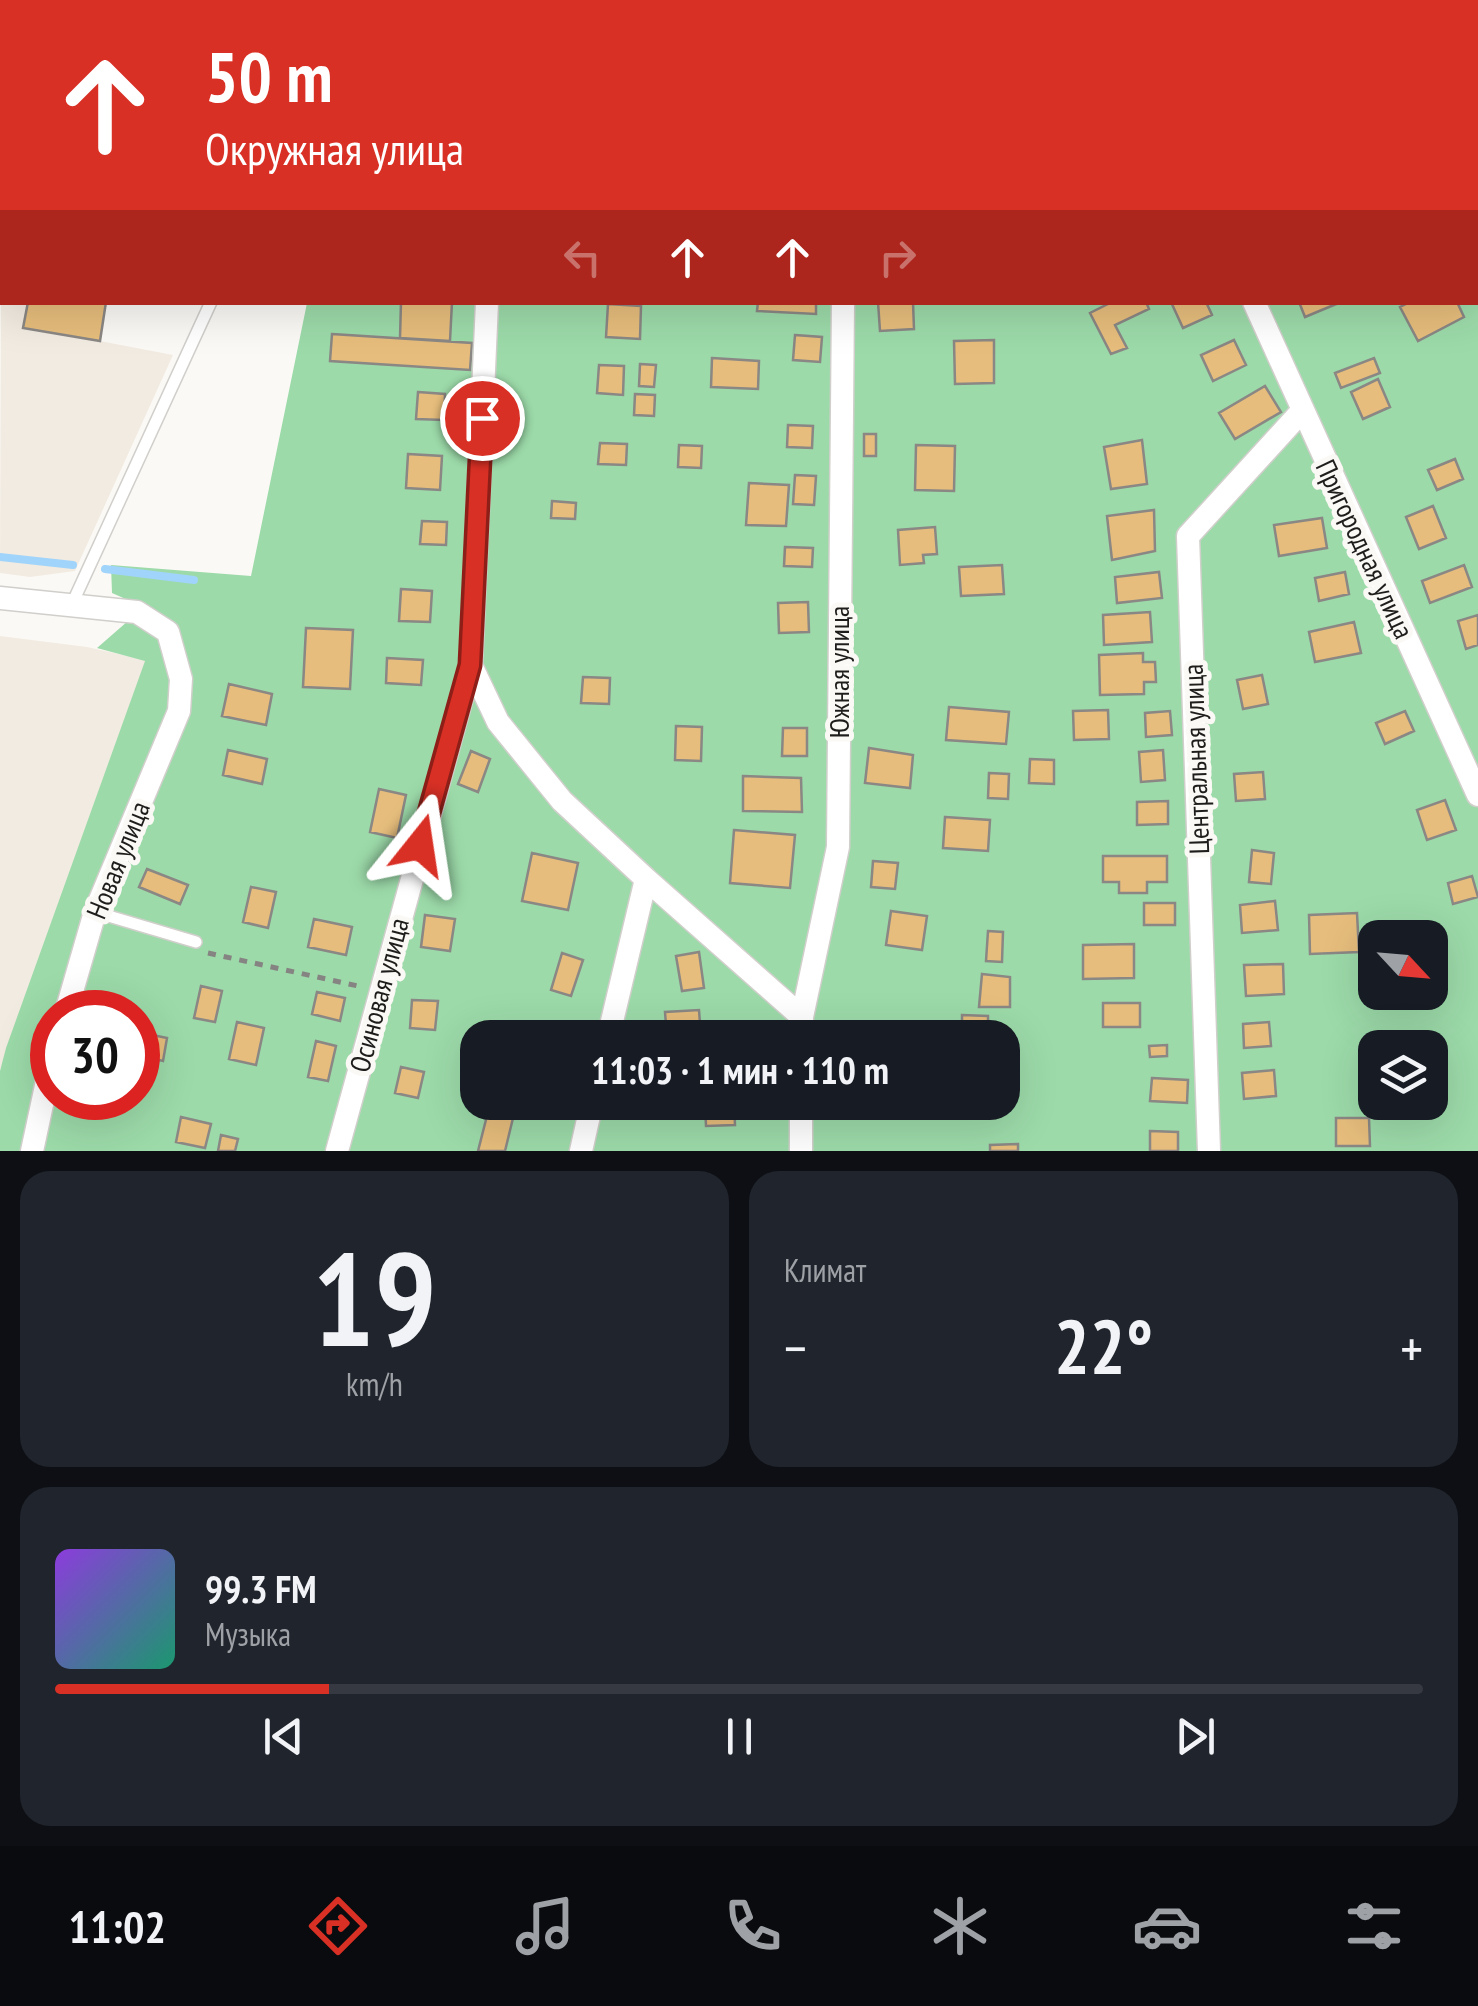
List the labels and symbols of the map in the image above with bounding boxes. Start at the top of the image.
pin [440,376,525,461]
street label: Пригородная улица [1308,453,1423,644]
street label: Южная улица [820,606,857,738]
street label: Центральная улица [1174,663,1217,855]
position arrow [368,793,472,897]
street label: Новая улица [77,796,158,924]
street label: Осиновая улица [340,914,417,1076]
north arrow [1358,920,1448,1010]
speed limit sign: 30 [30,990,160,1120]

